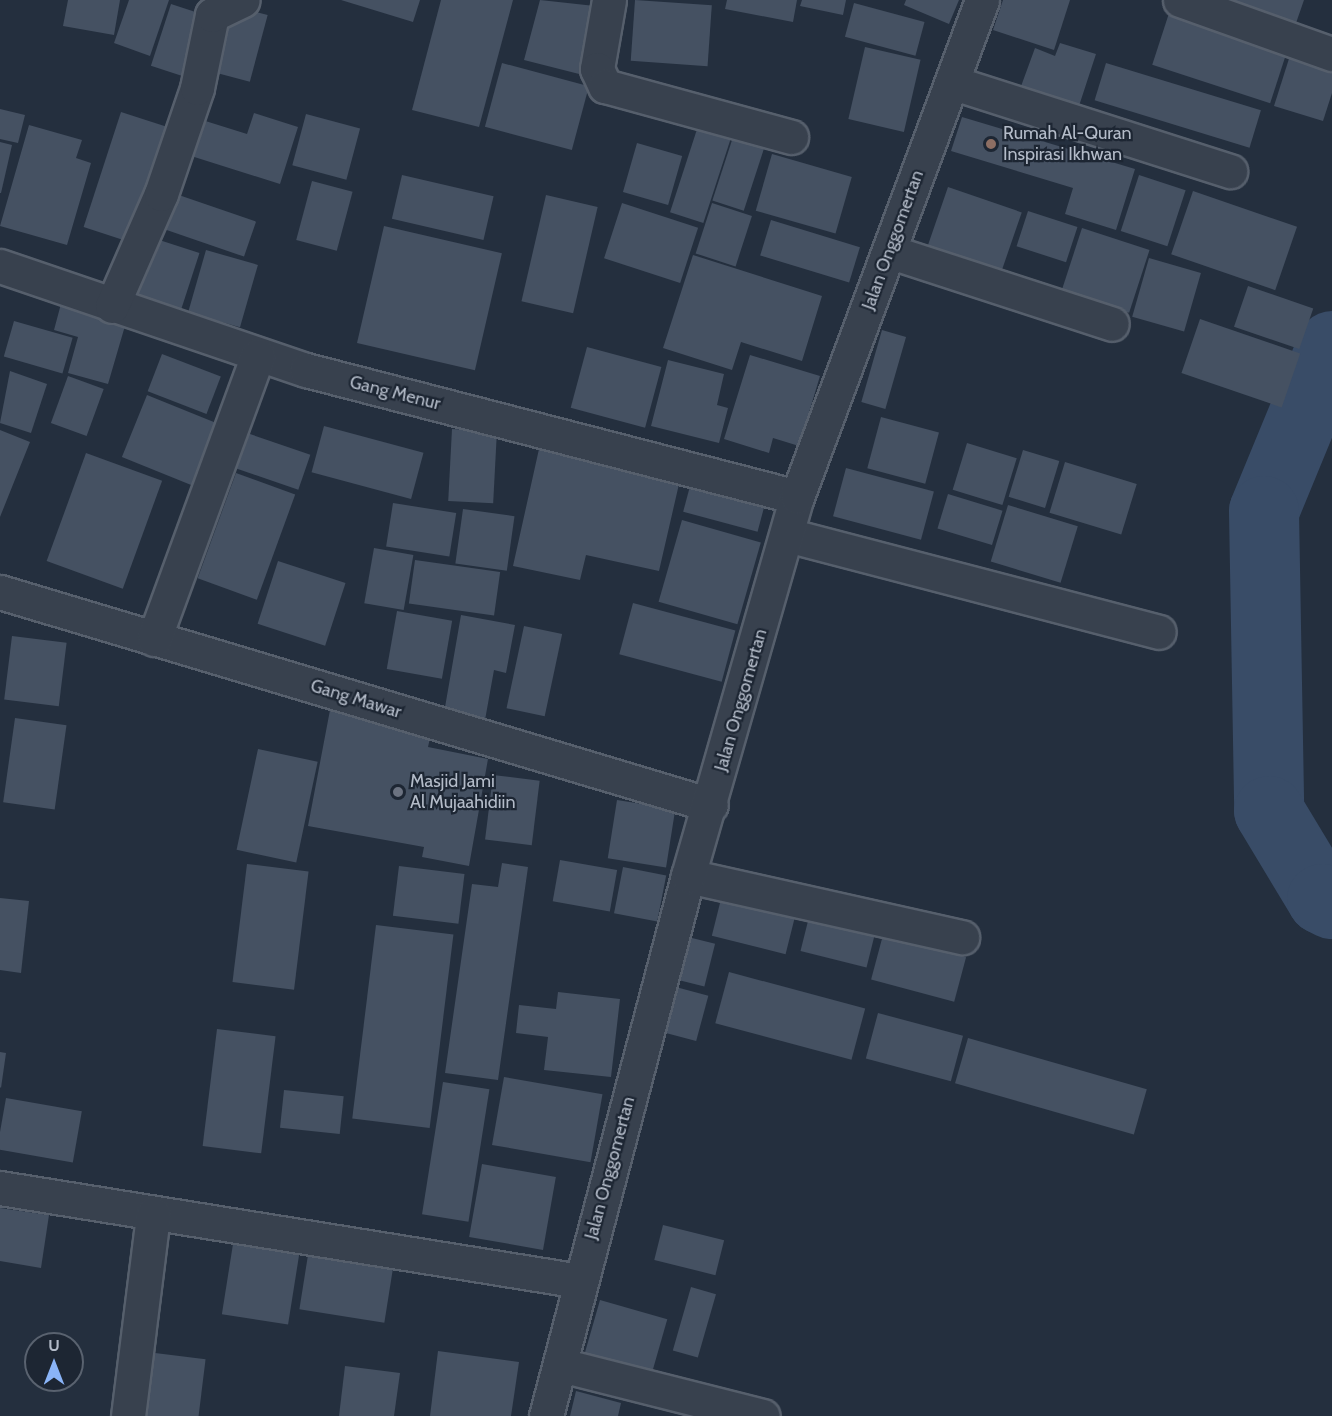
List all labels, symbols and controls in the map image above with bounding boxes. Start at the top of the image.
place label: Rumah Al-Quran Inspirasi Ikhwan [1003,123,1132,166]
marker: Rumah Al-Quran Inspirasi Ikhwan [984,137,998,151]
street label: Jalan Onggomertan [858,167,928,313]
street label: Gang Menur [347,371,443,415]
street label: Jalan Onggomertan [710,626,772,774]
street label: Gang Mawar [308,675,404,723]
place label: Masjid Jami Al Mujaahidiin [410,771,515,814]
marker: Masjid Jami Al Mujaahidiin [391,785,405,799]
street label: Jalan Onggomertan [581,1094,639,1242]
north arrow [24,1332,84,1392]
text: U [48,1336,60,1355]

